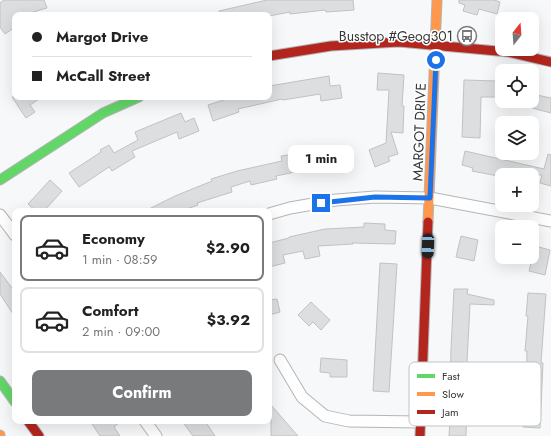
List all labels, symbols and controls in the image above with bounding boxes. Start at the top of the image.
north arrow [495,12,539,56]
map controls [495,12,539,264]
bus stop icon: Busstop #Geog301 [456,25,478,47]
text: Margot Drive [56,26,148,48]
place label: Busstop #Geog301 [339,26,453,46]
route start [427,51,445,69]
button: locate [495,64,539,108]
text: McCall Street [56,65,150,87]
street label: MARGOT DRIVE [407,83,431,181]
button: layers [495,116,539,160]
callout: 1 min [288,145,354,173]
text: 1 min [305,149,337,168]
button: + [495,168,539,212]
route end [312,194,330,212]
button: − [495,220,539,264]
text: Economy [82,228,145,250]
icon: car [34,230,70,266]
car [422,234,434,258]
text: $2.90 [206,237,250,259]
text: 1 min · 08:59 [82,250,157,269]
text: Comfort [82,300,139,322]
icon: car [34,302,70,338]
text: $3.92 [207,309,250,331]
text: 2 min · 09:00 [82,322,160,341]
legend [409,362,541,426]
text: Fast [442,368,460,384]
button: Confirm [32,370,252,416]
text: Slow [442,386,464,402]
text: Jam [440,404,459,420]

